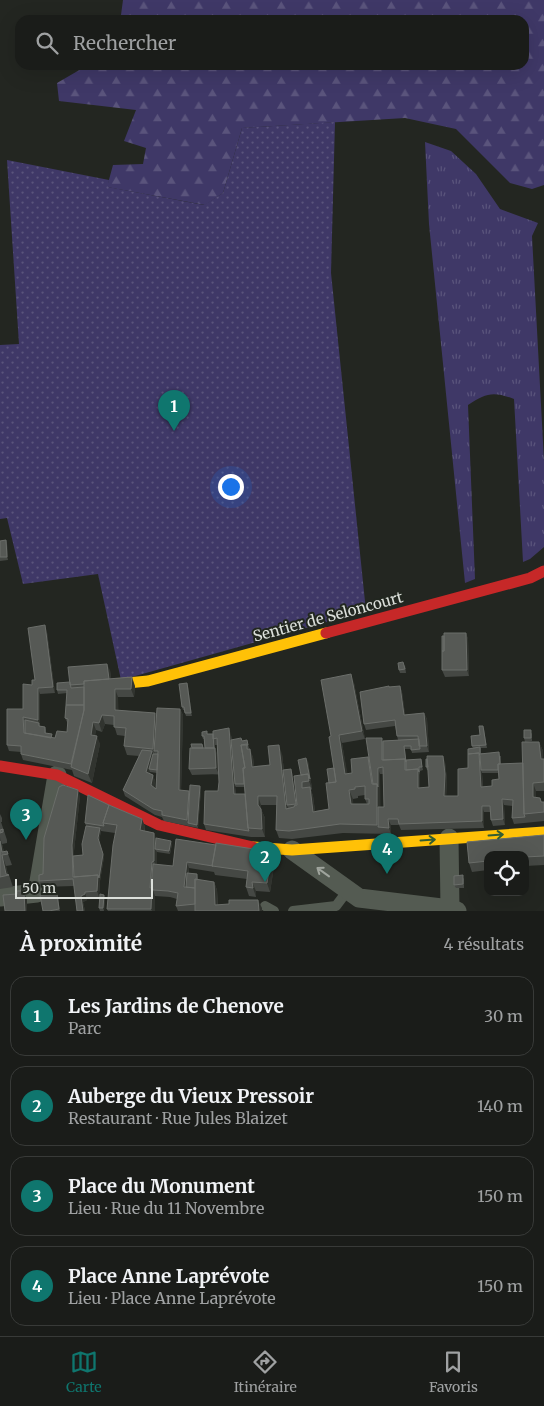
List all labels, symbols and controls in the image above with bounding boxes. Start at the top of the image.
search box [15,15,529,70]
icon: search [33,29,61,57]
text: Rechercher [73,31,176,55]
pin: 1 [158,390,190,431]
your location [218,474,244,500]
street label: Sentier de Seloncourt [251,587,405,646]
pin: 3 [10,799,42,840]
one-way arrow [488,831,504,840]
pin: 4 [371,833,403,874]
one-way arrow [420,835,436,845]
pin: 2 [249,841,281,882]
map controls [484,851,529,896]
button: locate [484,851,529,896]
one-way arrow [317,867,330,878]
scale bar [15,876,152,899]
text: 50 m [22,879,56,897]
text: À proximité [20,930,142,957]
text: 4 résultats [444,934,524,954]
text: Les Jardins de Chenove [68,994,284,1018]
text: 1 [33,1006,41,1026]
text: 30 m [484,1006,523,1026]
text: Parc [68,1018,101,1038]
text: Auberge du Vieux Pressoir [68,1084,314,1108]
text: 2 [32,1096,42,1116]
text: 140 m [477,1096,523,1116]
text: Restaurant · Rue Jules Blaizet [68,1108,288,1128]
text: Place du Monument [68,1174,255,1198]
text: 3 [32,1186,42,1206]
text: 150 m [477,1186,523,1206]
text: Lieu · Rue du 11 Novembre [68,1198,264,1218]
text: Place Anne Laprévote [68,1264,269,1288]
text: 4 [32,1276,42,1296]
text: 150 m [477,1276,523,1296]
text: Lieu · Place Anne Laprévote [68,1288,276,1308]
tab: Carte [66,1348,102,1396]
tab: Itinéraire [234,1348,297,1396]
tab: Favoris [429,1348,478,1396]

